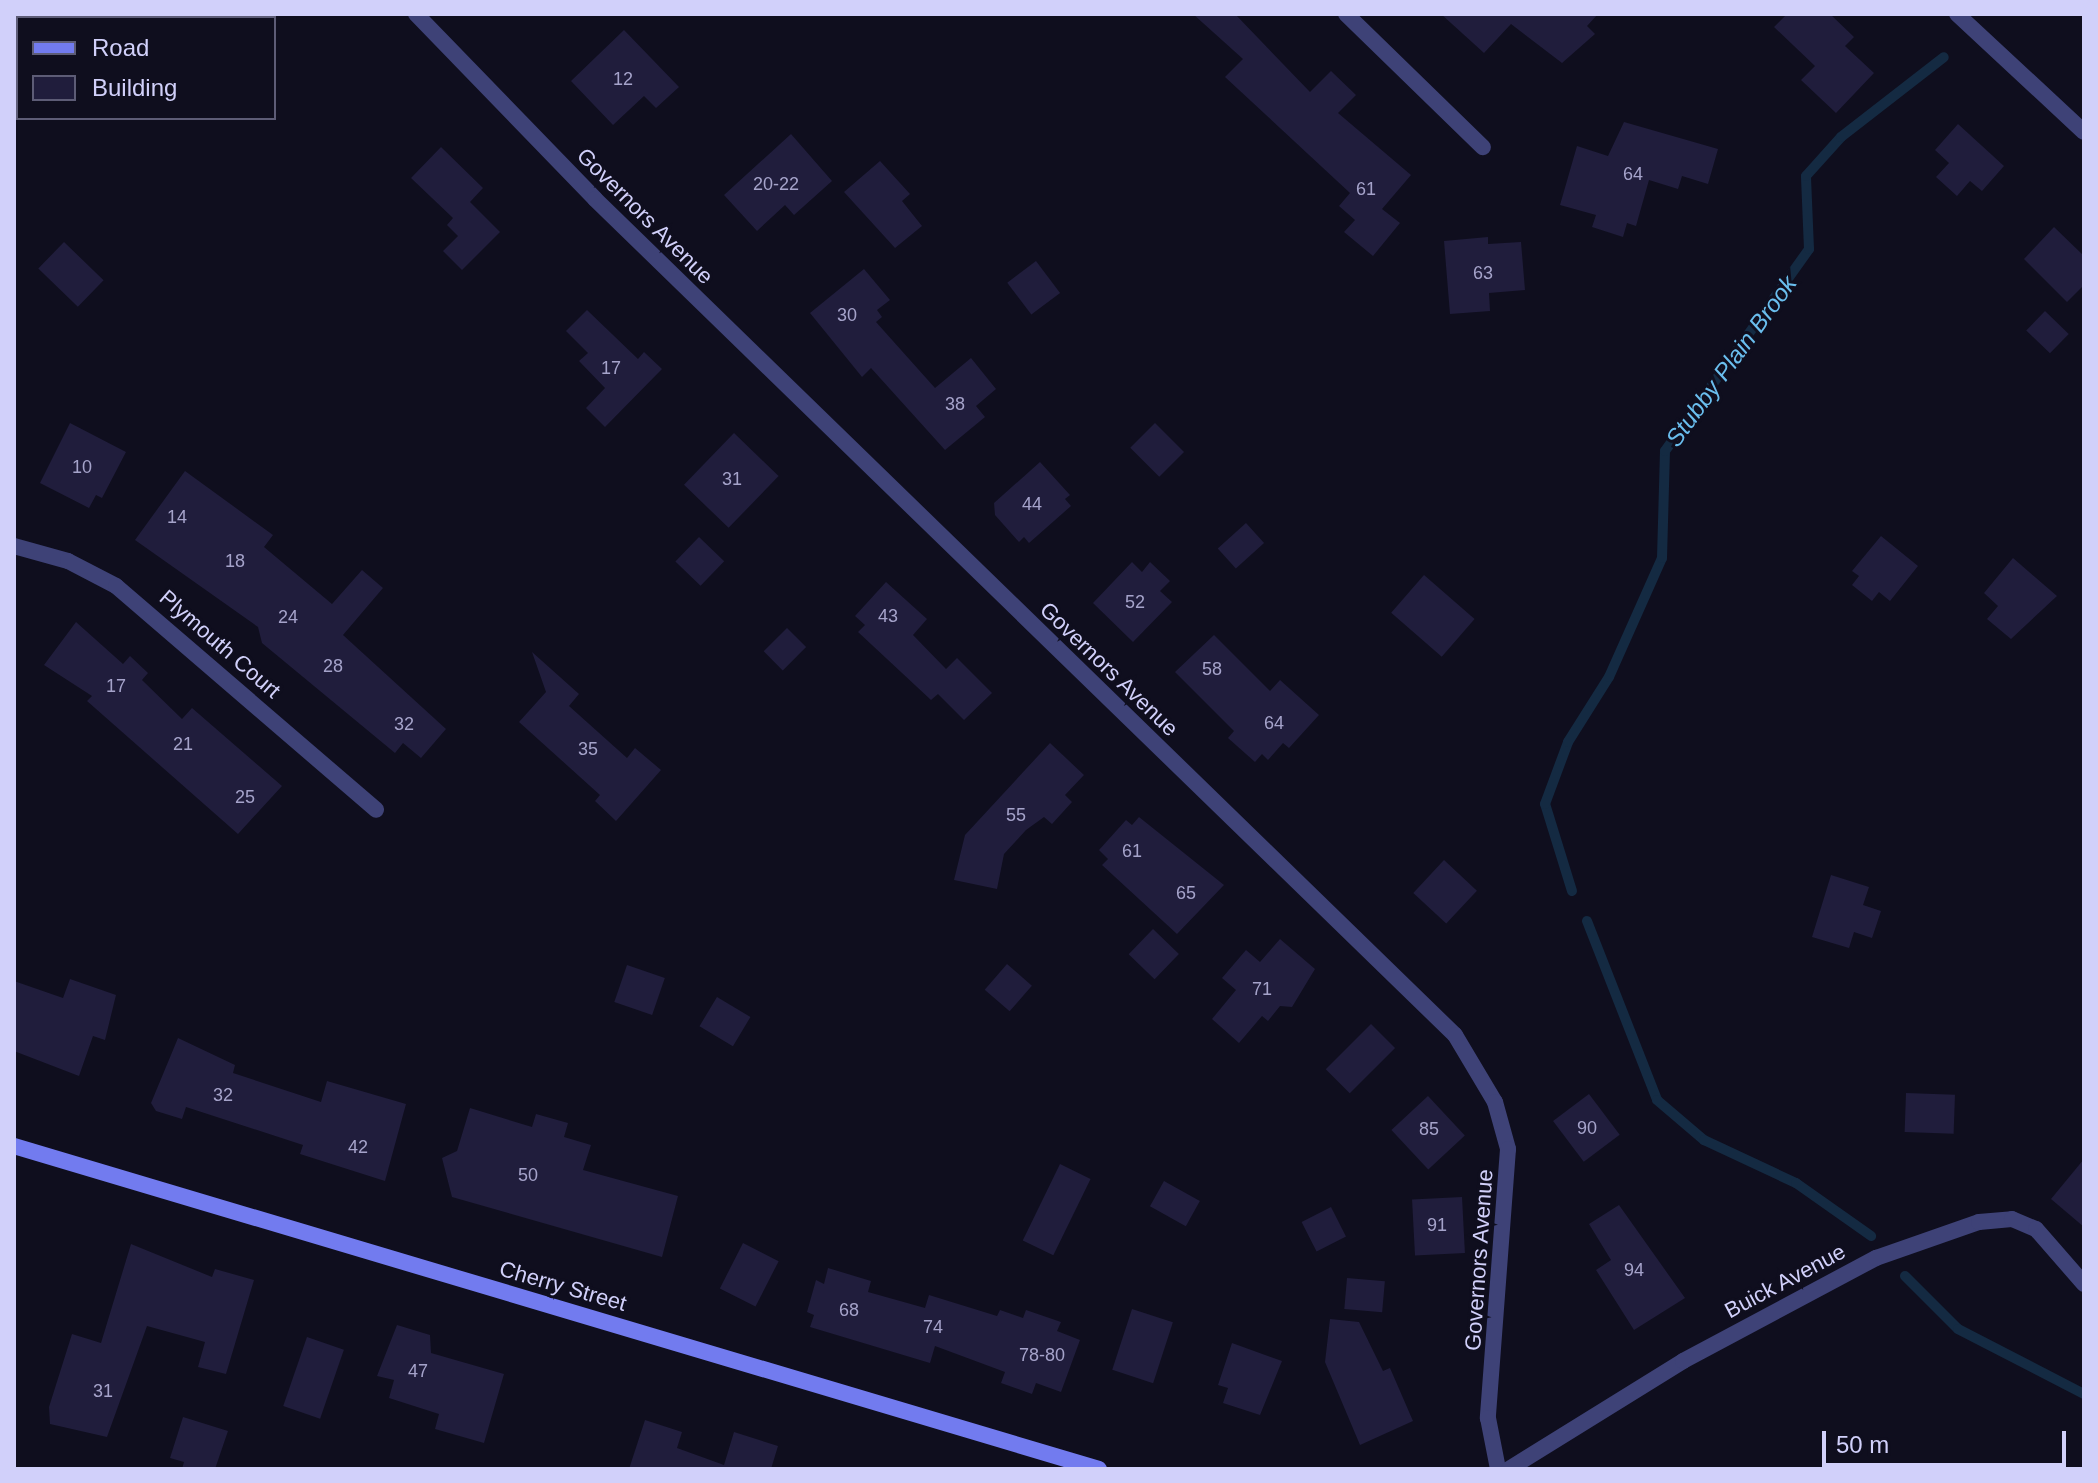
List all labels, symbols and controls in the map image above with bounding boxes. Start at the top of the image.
legend [16,16,276,120]
text: Road [92,34,149,61]
house number: 12 [613,68,633,90]
text: Building [92,74,177,101]
street label: Governors Avenue [571,142,719,290]
house number: 64 [1623,163,1643,185]
house number: 20-22 [753,173,799,195]
house number: 61 [1356,178,1376,200]
house number: 63 [1473,262,1493,284]
water label: Stubby Plain Brook [1659,270,1803,452]
house number: 30 [837,304,857,326]
house number: 17 [601,357,621,379]
house number: 38 [945,393,965,415]
house number: 10 [72,456,92,478]
house number: 31 [722,468,742,490]
house number: 44 [1022,493,1042,515]
house number: 14 [167,506,187,528]
house number: 18 [225,550,245,572]
street label: Plymouth Court [154,584,286,704]
house number: 52 [1125,591,1145,613]
street label: Governors Avenue [1034,596,1184,742]
house number: 43 [878,605,898,627]
house number: 24 [278,606,298,628]
house number: 28 [323,655,343,677]
house number: 58 [1202,658,1222,680]
house number: 17 [106,675,126,697]
house number: 64 [1264,712,1284,734]
house number: 32 [394,713,414,735]
house number: 21 [173,733,193,755]
house number: 35 [578,738,598,760]
house number: 25 [235,786,255,808]
house number: 55 [1006,804,1026,826]
house number: 61 [1122,840,1142,862]
house number: 65 [1176,882,1196,904]
house number: 71 [1252,978,1272,1000]
house number: 32 [213,1084,233,1106]
house number: 90 [1577,1117,1597,1139]
house number: 85 [1419,1118,1439,1140]
house number: 42 [348,1136,368,1158]
house number: 50 [518,1164,538,1186]
street label: Governors Avenue [1459,1168,1499,1352]
house number: 91 [1427,1214,1447,1236]
street label: Buick Avenue [1720,1238,1850,1324]
street label: Cherry Street [496,1255,630,1317]
house number: 94 [1624,1259,1644,1281]
house number: 68 [839,1299,859,1321]
house number: 74 [923,1316,943,1338]
house number: 78-80 [1019,1344,1065,1366]
house number: 47 [408,1360,428,1382]
house number: 31 [93,1380,113,1402]
scale bar [1826,1415,2070,1465]
text: 50 m [1836,1431,1889,1458]

